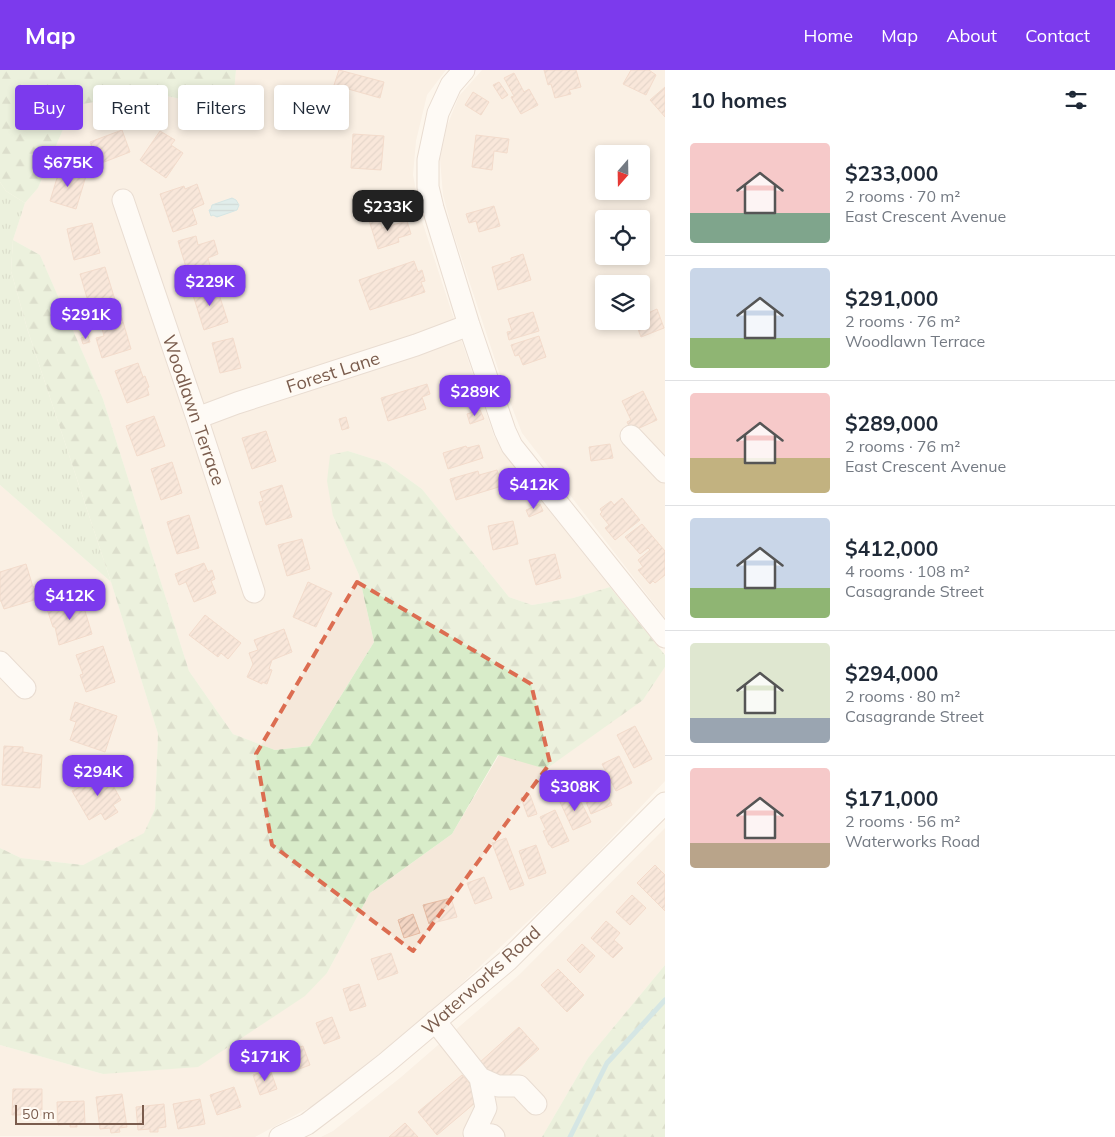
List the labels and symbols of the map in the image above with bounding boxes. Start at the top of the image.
north arrow [595,145,650,200]
pin: $675K [33,146,103,188]
pin: $233K [353,190,423,232]
pin: $229K [175,264,245,307]
pin: $291K [51,298,121,340]
street label: Woodlawn Terrace [157,332,231,488]
street label: Forest Lane [283,346,383,398]
pin: $289K [440,374,510,417]
pin: $412K [499,468,569,510]
pin: $412K [35,578,105,621]
pin: $294K [63,754,133,797]
pin: $308K [540,770,610,812]
street label: Waterworks Road [417,921,545,1039]
pin: $171K [230,1040,300,1082]
scale bar [15,1102,144,1125]

